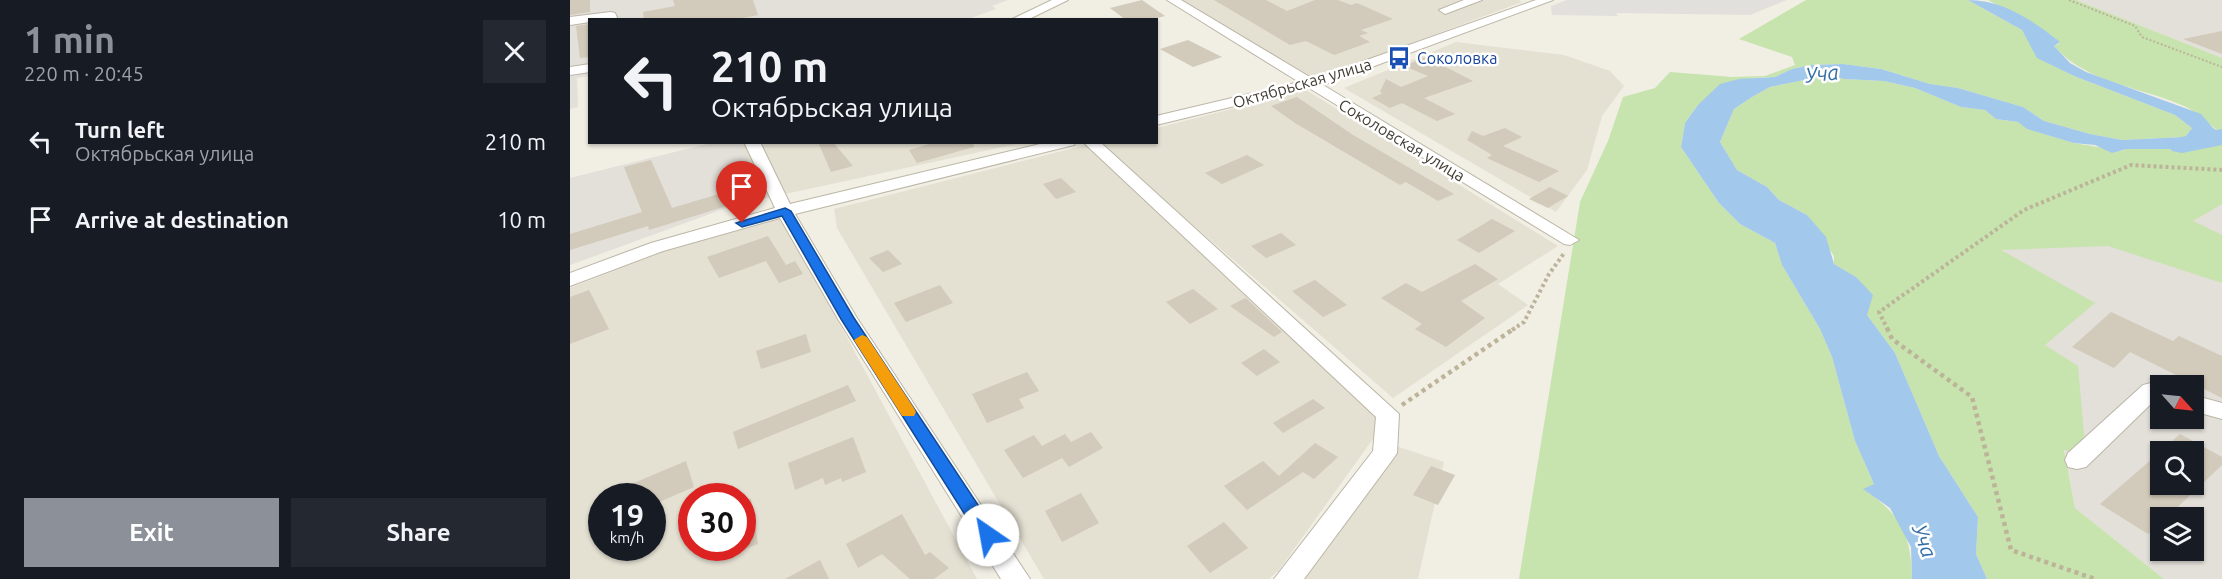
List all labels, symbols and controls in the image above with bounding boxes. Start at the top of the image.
text: 1 min [24,19,115,60]
button: close [483,20,546,83]
icon: left [612,42,690,120]
text: 210 m [711,43,828,90]
bus stop icon: Соколовка [1386,45,1412,71]
place label: Соколовка [1417,49,1497,67]
street label: Октябрьская улица [1231,55,1373,111]
water label: Уча [1803,59,1840,87]
text: 220 m · 20:45 [24,62,144,85]
text: Октябрьская улица [711,92,953,122]
street label: Соколовская улица [1336,95,1468,185]
text: Turn left [75,117,165,142]
icon: left [24,125,57,158]
text: 210 m [485,129,546,154]
text: Октябрьская улица [75,142,254,165]
pin [716,161,767,223]
icon: arrive [725,170,758,203]
icon: arrive [24,203,57,236]
text: Arrive at destination [75,207,289,232]
text: 10 m [497,207,546,232]
north arrow [2150,375,2204,429]
map controls [2150,375,2204,561]
button: search [2150,441,2204,495]
speed limit sign: 30 [678,483,756,561]
button: Exit [24,498,279,567]
button: Share [291,498,546,567]
text: 19 [610,498,644,532]
position arrow [956,503,1020,567]
button: layers [2150,507,2204,561]
water label: Уча [1908,520,1942,560]
text: km/h [610,529,644,546]

